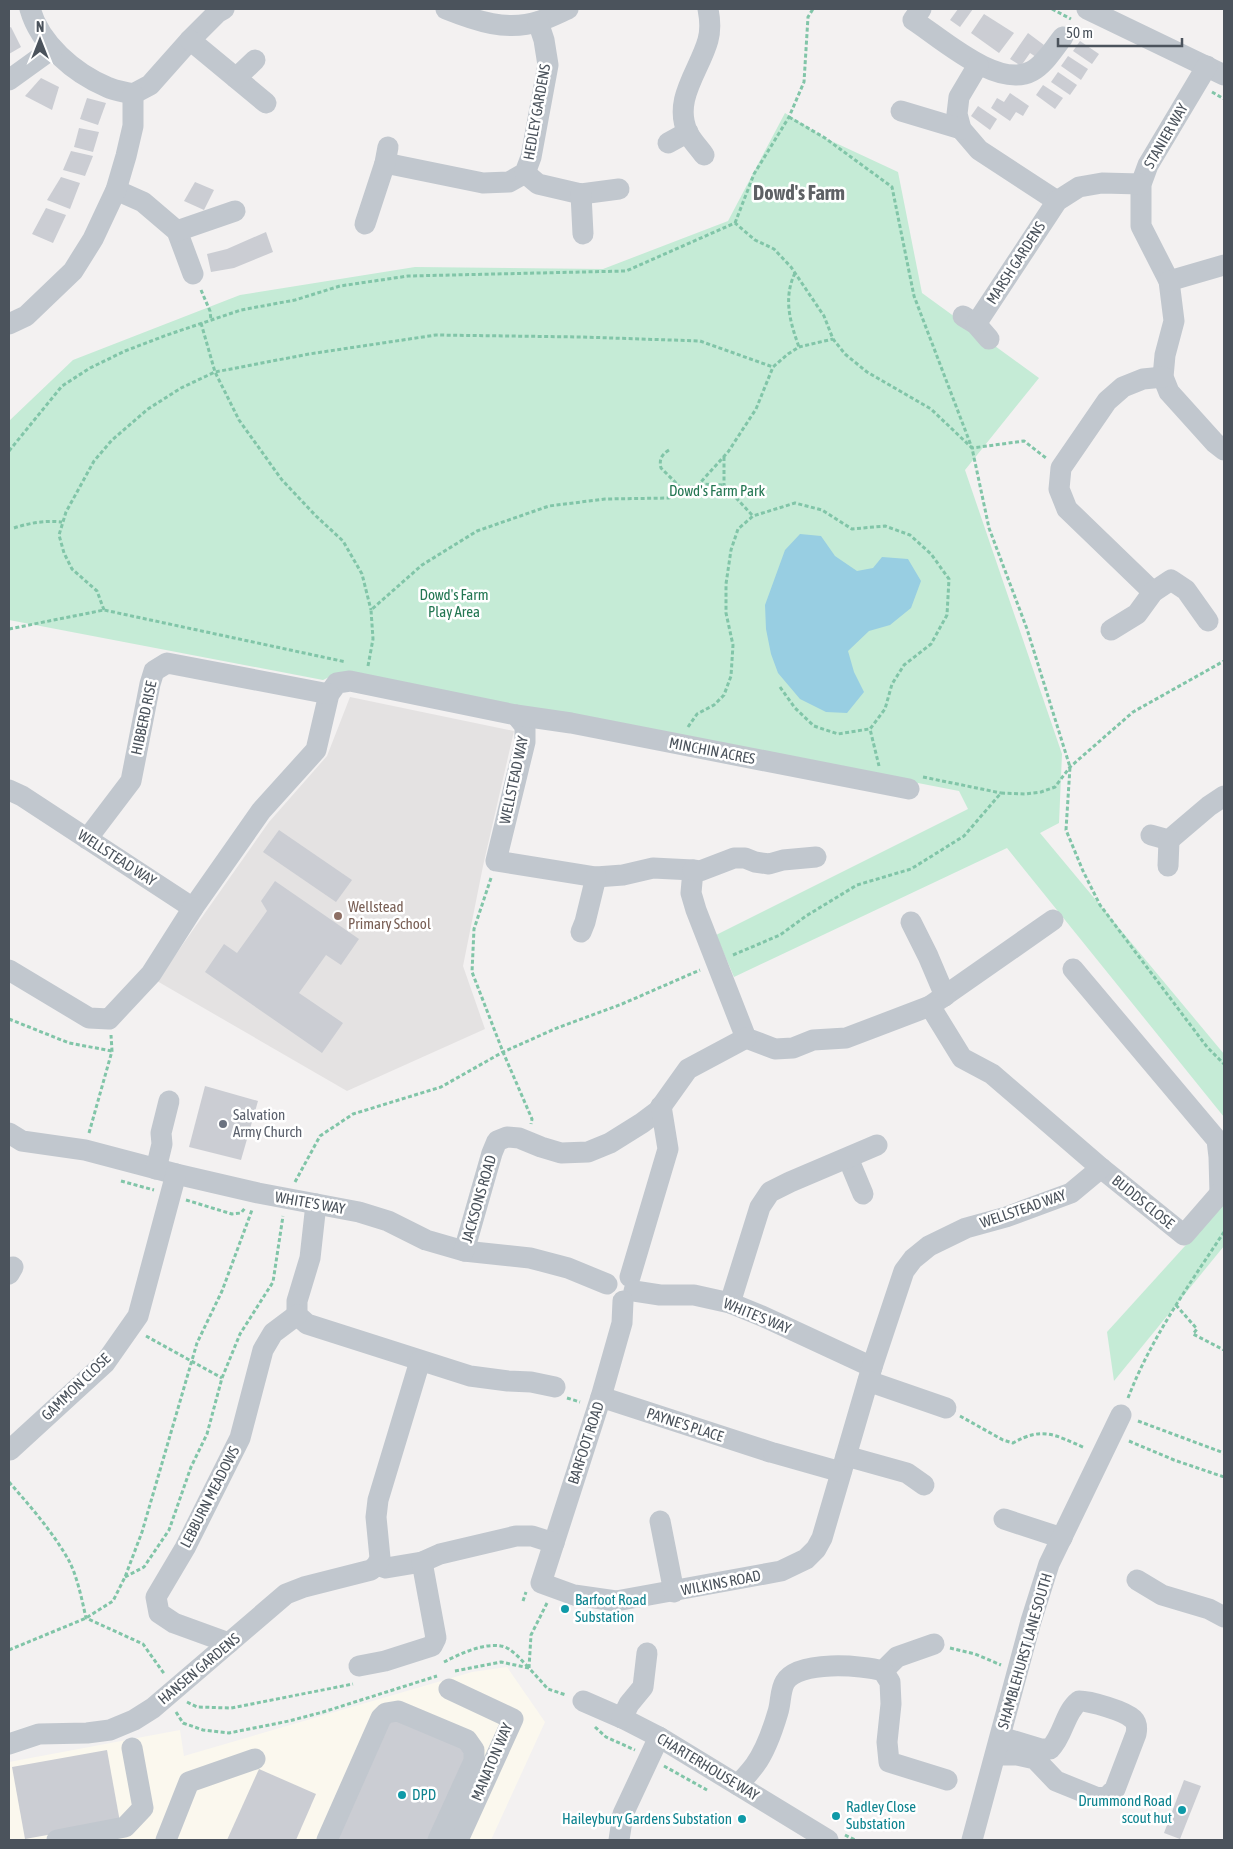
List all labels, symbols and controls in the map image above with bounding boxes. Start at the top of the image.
north arrow [15,15,65,65]
scale bar [1058,15,1182,47]
text: N [36,19,44,35]
text: 50 m [1066,24,1093,41]
street label: HEDLEY GARDENS [520,63,553,161]
street label: STANIER WAY [1140,100,1191,171]
district label: Dowd's Farm [753,181,845,204]
street label: MARSH GARDENS [983,218,1049,307]
park label: Dowd's Farm Park [669,482,765,499]
park label: Dowd's Farm Play Area [420,586,488,620]
street label: HIBBERD RISE [127,679,160,756]
street label: WELLSTEAD WAY [496,734,531,826]
street label: MINCHIN ACRES [668,734,757,767]
street label: WELLSTEAD WAY [75,826,160,889]
place label: Wellstead Primary School [348,898,431,932]
marker: Wellstead Primary School [332,910,344,922]
place label: Salvation Army Church [233,1106,302,1140]
marker: Salvation Army Church [217,1118,229,1130]
street label: JACKSONS ROAD [458,1153,499,1245]
street label: BUDDS CLOSE [1109,1171,1178,1232]
street label: WELLSTEAD WAY [978,1186,1068,1231]
street label: WHITE'S WAY [274,1188,347,1217]
street label: WHITE'S WAY [721,1294,794,1337]
street label: GAMMON CLOSE [38,1349,114,1424]
street label: BARFOOT ROAD [564,1399,607,1486]
street label: PAYNE'S PLACE [645,1404,726,1445]
street label: LEBBURN MEADOWS [177,1443,242,1550]
street label: WILKINS ROAD [680,1566,762,1599]
street label: SHAMBLEHURST LANE SOUTH [994,1571,1055,1731]
place label: Barfoot Road Substation [575,1591,647,1625]
marker: Barfoot Road Substation [559,1603,571,1615]
street label: HANSEN GARDENS [154,1630,243,1708]
street label: MANATON WAY [468,1720,516,1803]
street label: CHARTERHOUSE WAY [654,1729,763,1804]
place label: DPD [412,1786,436,1803]
marker: DPD [396,1789,408,1801]
place label: Drummond Road scout hut [1078,1792,1172,1826]
place label: Radley Close Substation [846,1798,916,1832]
marker: Drummond Road scout hut [1176,1804,1188,1816]
place label: Haileybury Gardens Substation [562,1810,732,1827]
marker: Radley Close Substation [830,1810,842,1822]
marker: Haileybury Gardens Substation [736,1813,748,1825]

